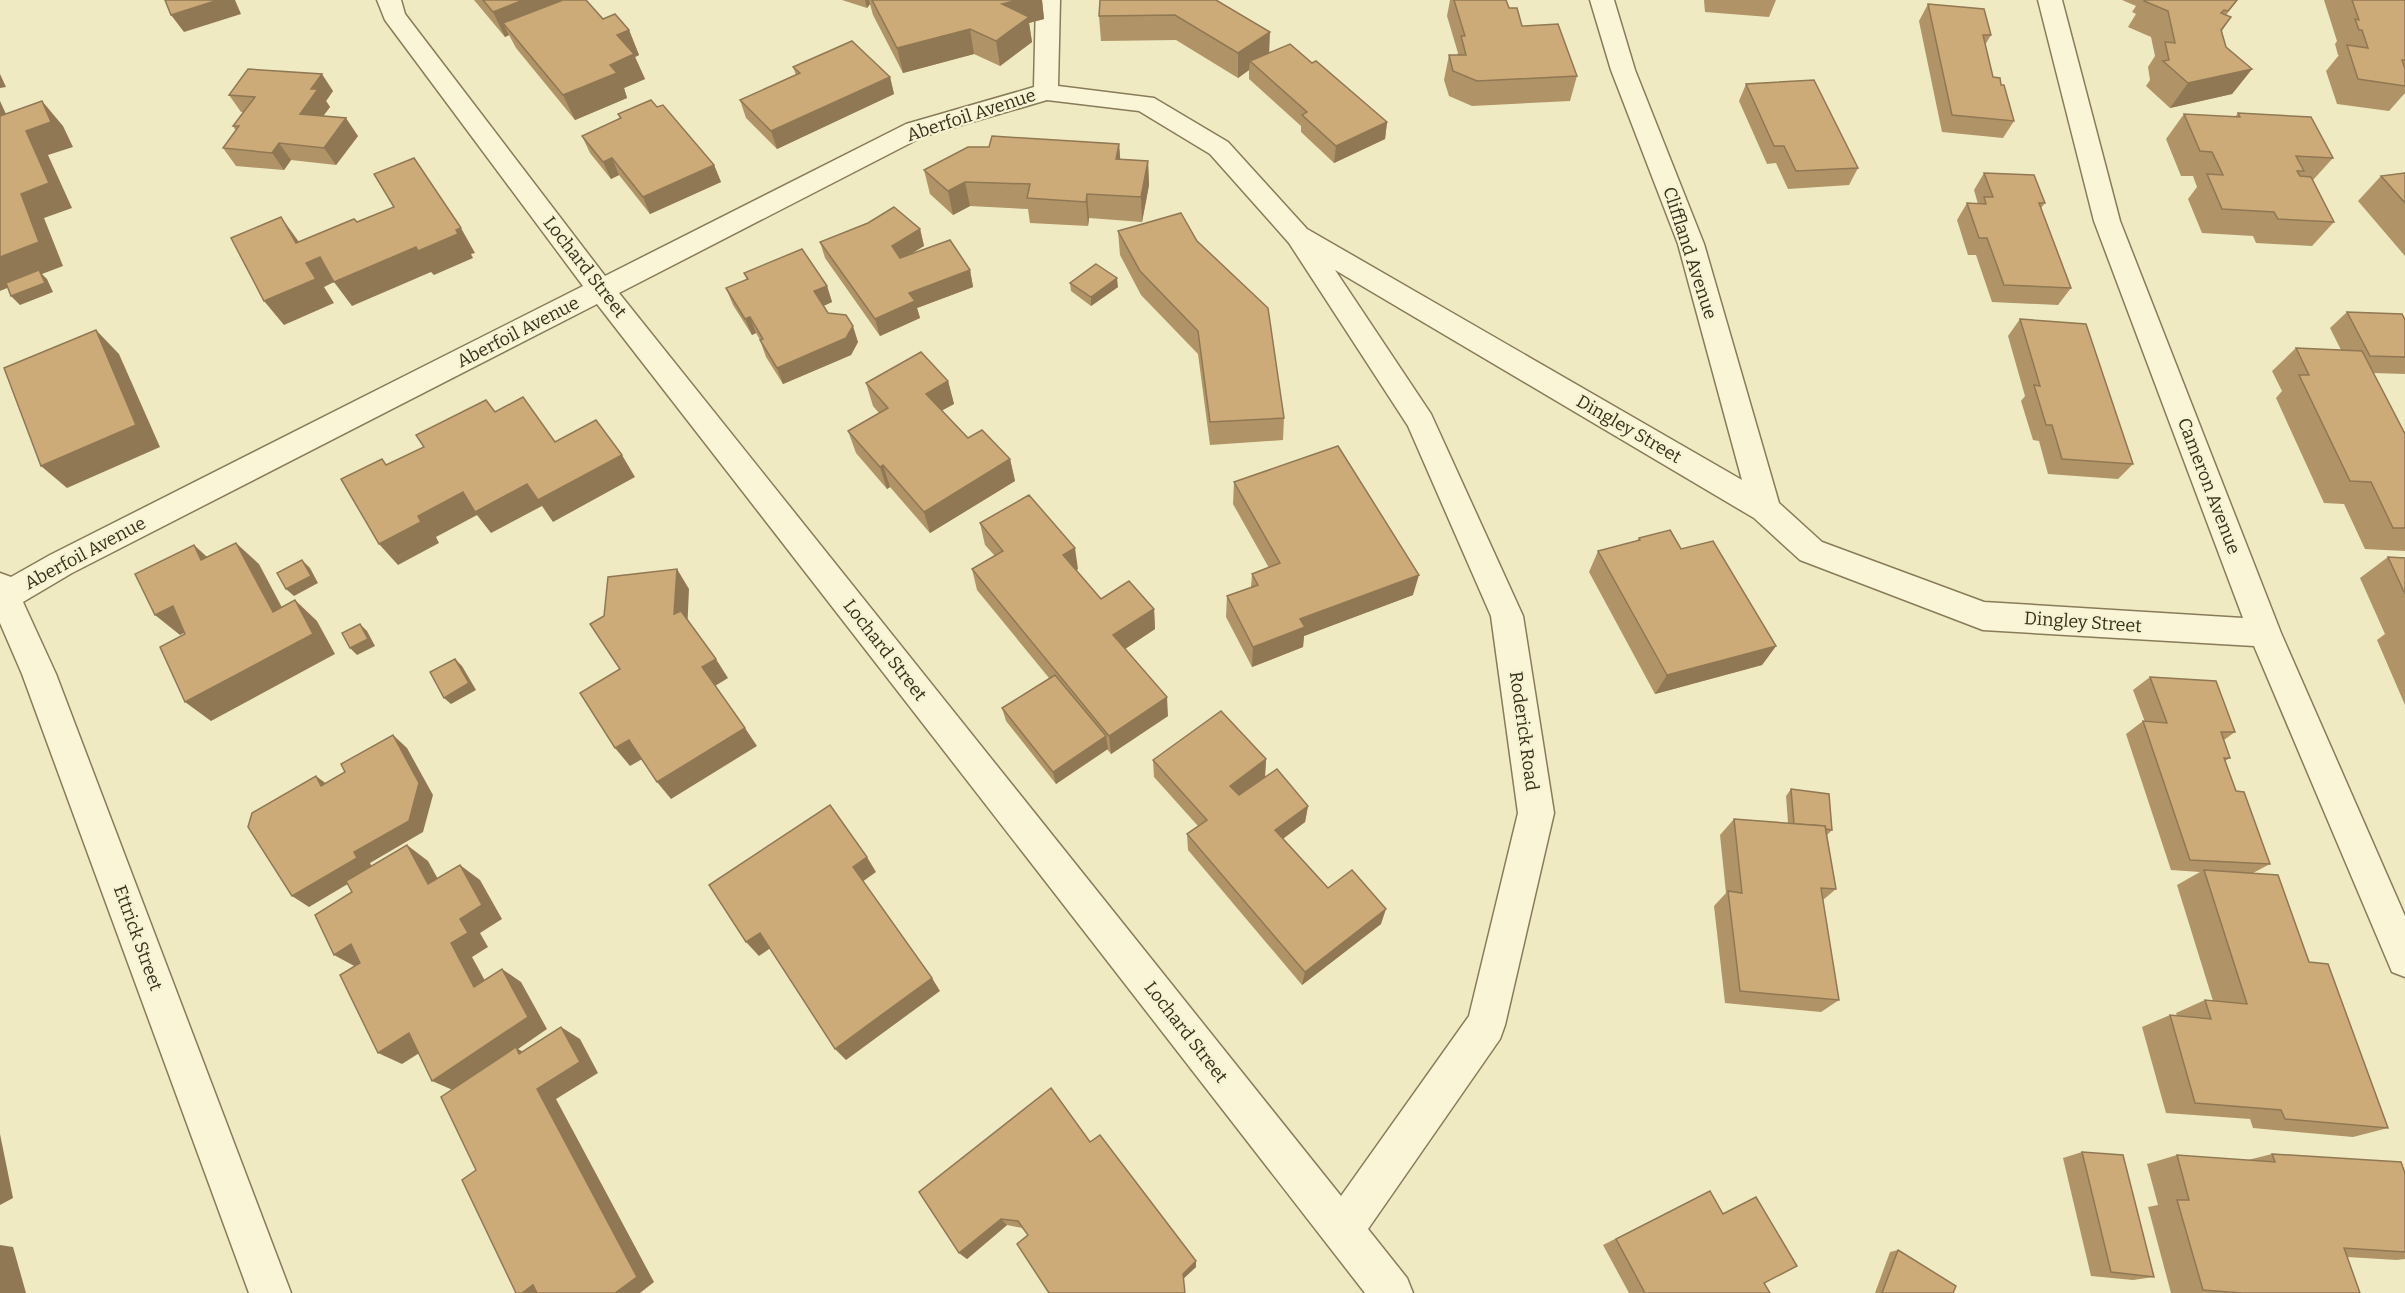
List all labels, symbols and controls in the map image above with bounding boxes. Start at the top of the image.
street label: Aberfoil Avenue [904,84,1038,146]
street label: Cliffland Avenue [1658,184,1722,322]
street label: Lochard Street [539,212,632,322]
street label: Aberfoil Avenue [453,292,583,372]
street label: Dingley Street [1572,390,1686,468]
street label: Cameron Avenue [2173,415,2245,557]
street label: Aberfoil Avenue [21,512,149,594]
street label: Lochard Street [839,595,932,705]
street label: Dingley Street [2023,607,2143,637]
street label: Roderick Road [1505,670,1543,792]
street label: Ettrick Street [109,882,167,994]
street label: Lochard Street [1140,977,1233,1087]

